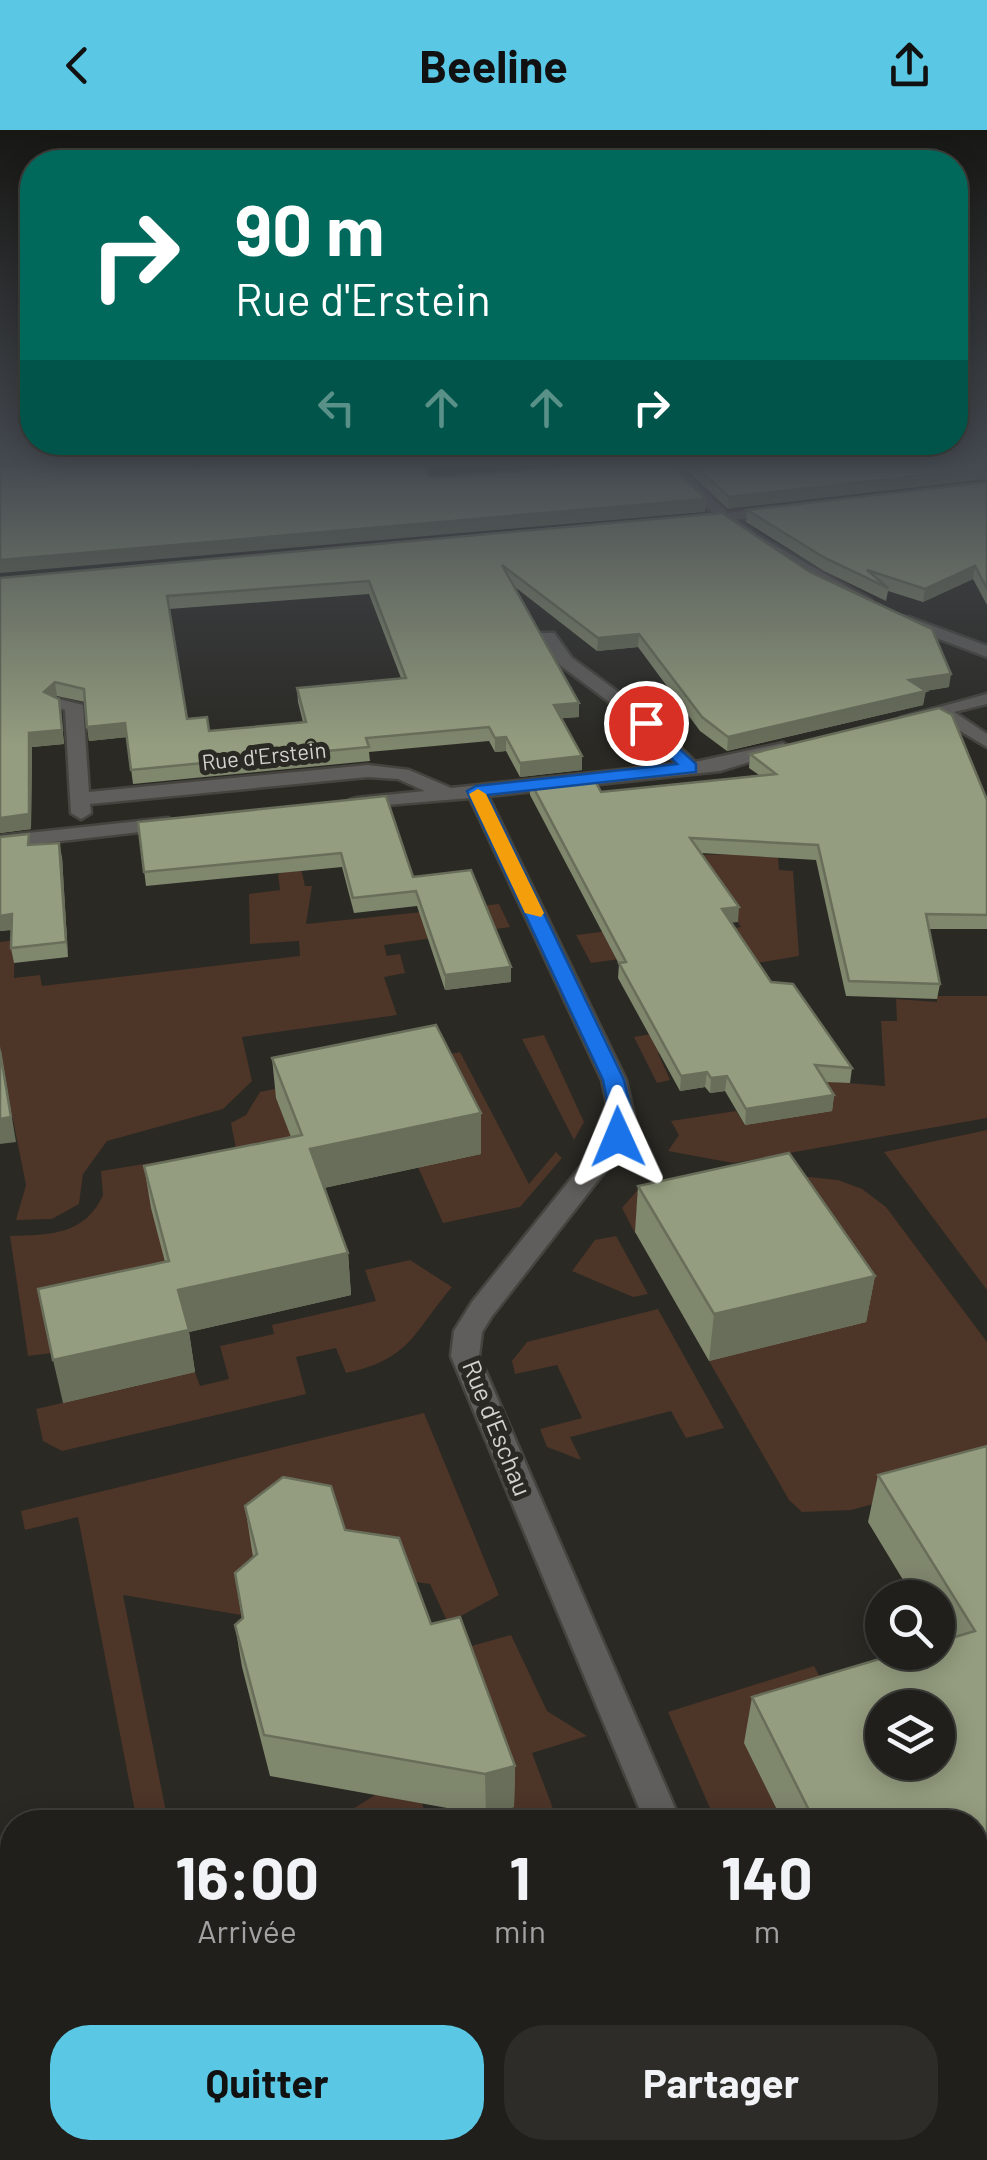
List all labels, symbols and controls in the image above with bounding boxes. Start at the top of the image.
icon: back [50,38,105,93]
text: Beeline [419,38,568,92]
icon: share [882,38,937,93]
text: 90 m [235,186,385,270]
icon: right [70,190,200,320]
text: Rue d'Erstein [235,271,491,325]
icon: left [309,380,364,435]
icon: ahead [414,380,469,435]
icon: ahead [519,380,574,435]
icon: right [624,380,679,435]
pin [604,681,689,766]
icon: arrive [619,696,674,751]
street label: Rue d'Erstein [200,736,327,774]
position arrow [566,1085,670,1189]
street label: Rue d'Eschau [457,1355,539,1500]
map controls [865,1580,955,1780]
button: search [865,1580,955,1670]
button: layers [865,1690,955,1780]
text: 16:00 [175,1840,319,1912]
text: 1 [509,1840,531,1912]
text: 140 [721,1840,813,1912]
text: Arrivée [197,1911,297,1949]
text: min [494,1911,546,1949]
text: m [754,1911,780,1949]
button: Quitter [50,2025,484,2140]
button: Partager [504,2025,938,2140]

